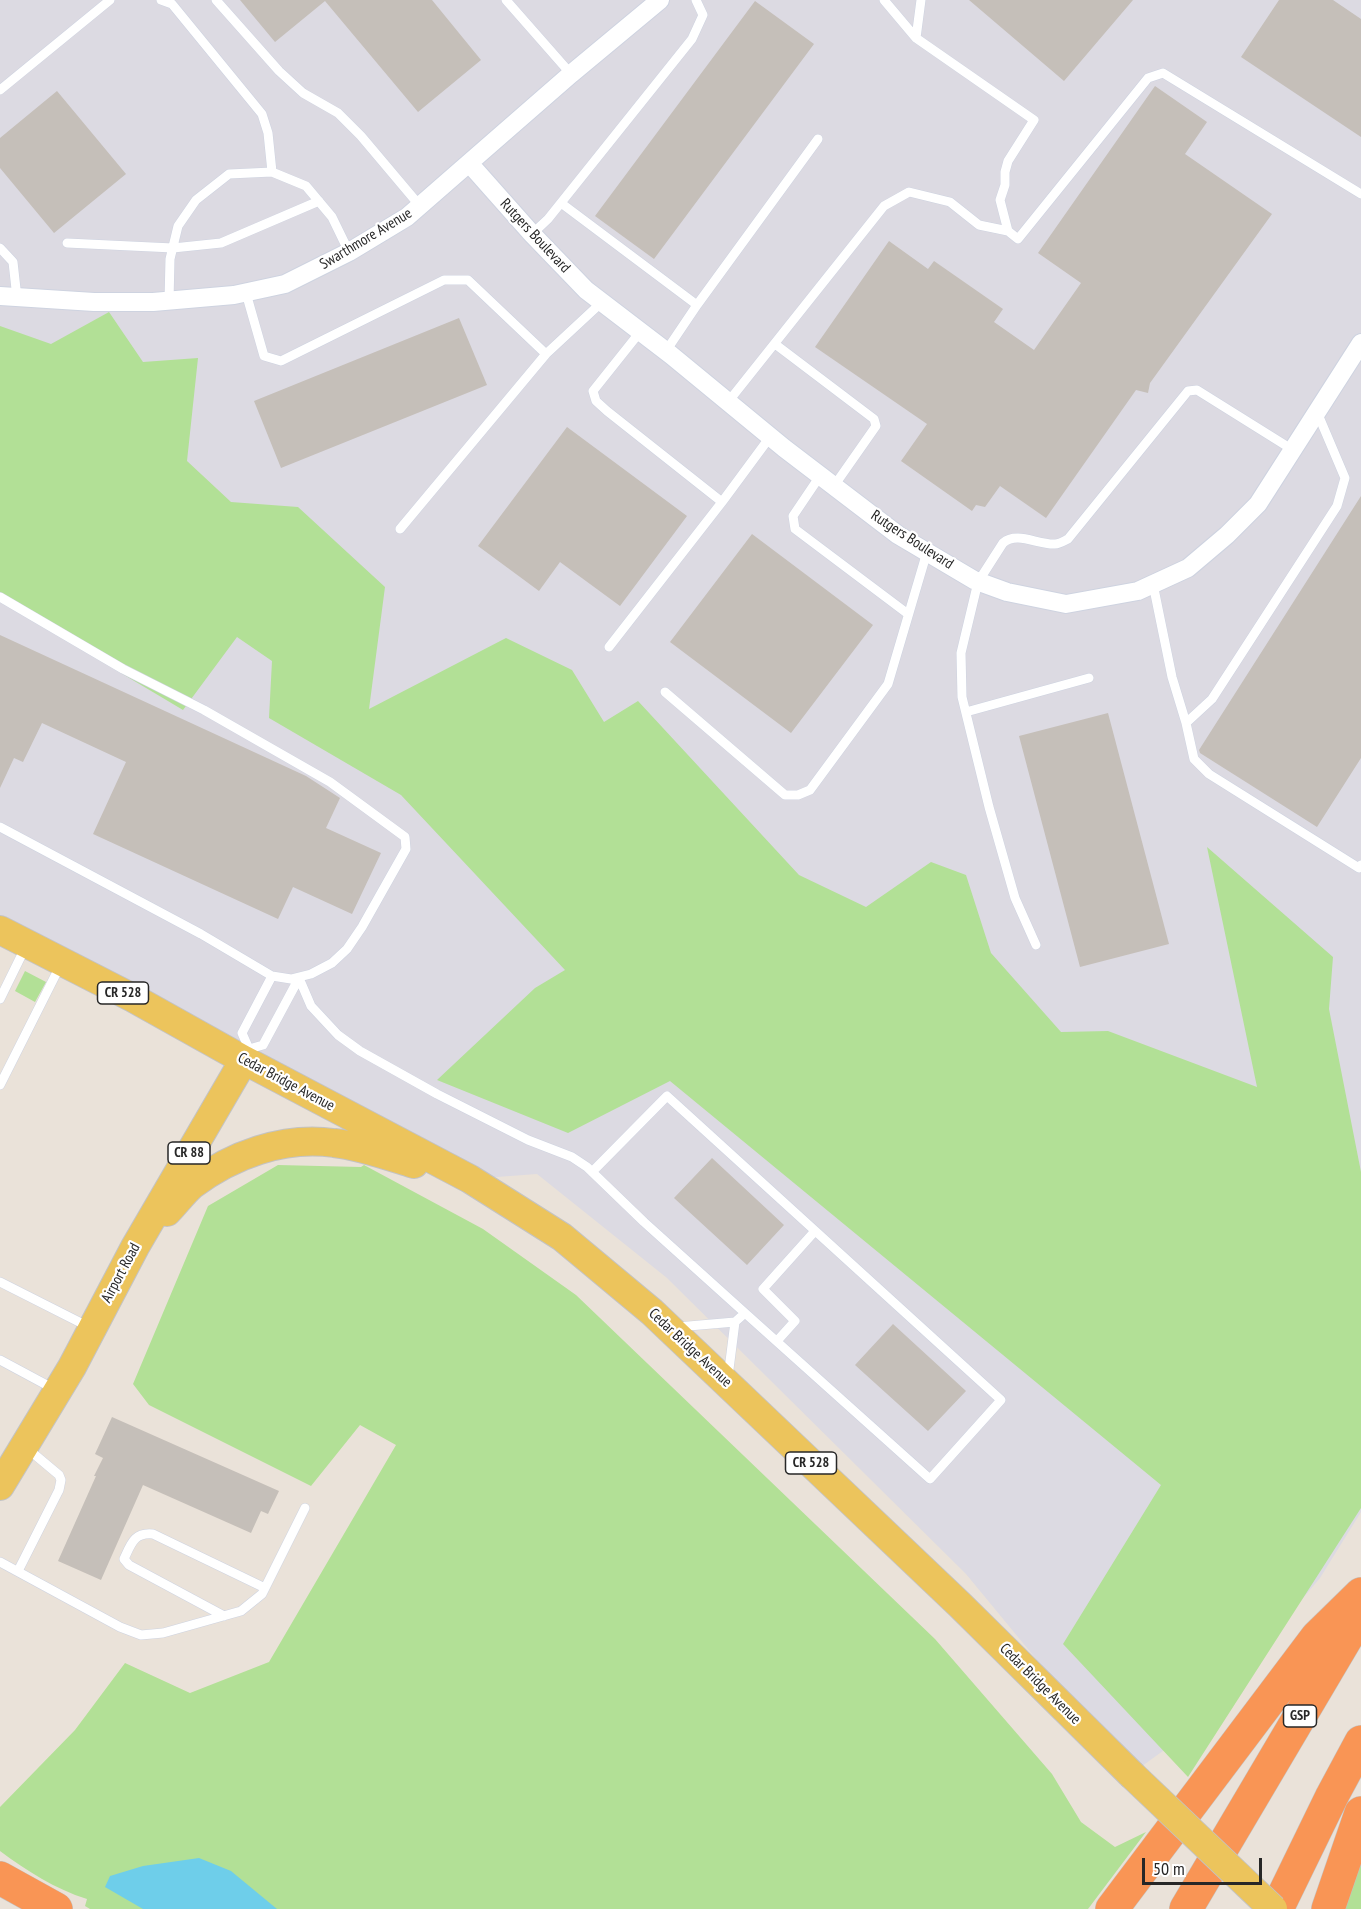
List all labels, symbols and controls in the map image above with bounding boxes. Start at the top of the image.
street label: Rutgers Boulevard [496,195,574,277]
street label: Swarthmore Avenue [317,204,415,274]
street label: Rutgers Boulevard [867,507,957,573]
road number: CR 528 [98,982,148,1004]
street label: Cedar Bridge Avenue [234,1049,338,1115]
road number: CR 88 [168,1142,210,1164]
street label: Airport Road [98,1240,144,1306]
street label: Cedar Bridge Avenue [645,1305,735,1391]
road number: CR 528 [786,1452,836,1474]
street label: Cedar Bridge Avenue [996,1640,1084,1728]
road number: GSP [1284,1705,1316,1727]
scale bar [1145,1846,1265,1884]
text: 50 m [1153,1857,1185,1880]

